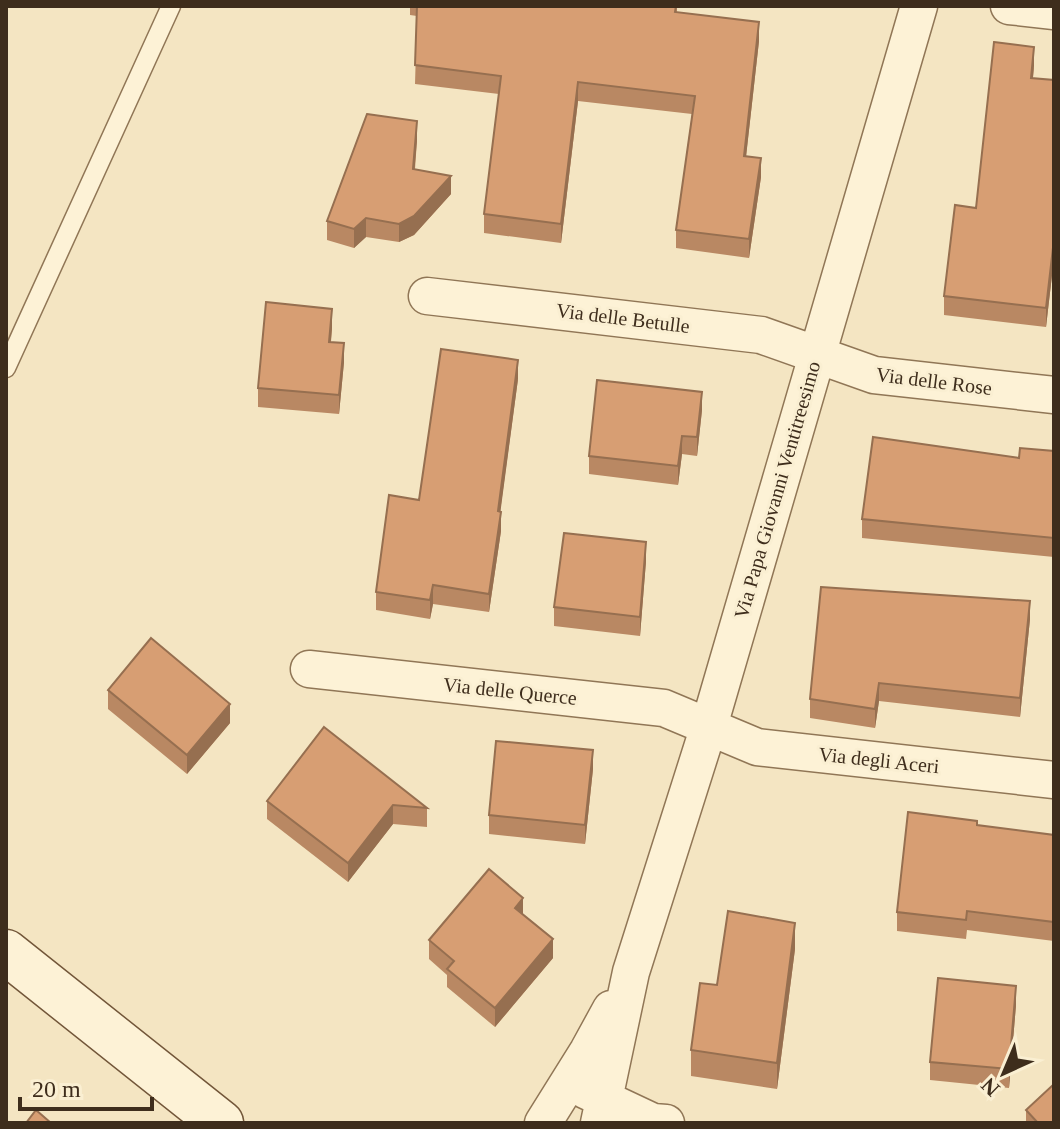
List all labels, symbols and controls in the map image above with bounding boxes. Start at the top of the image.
street label: Via delle Betulle [555,299,691,337]
street label: Via Papa Giovanni Ventitreesimo [730,359,825,622]
street label: Via delle Rose [875,363,993,399]
street label: Via delle Querce [442,673,578,709]
street label: Via degli Aceri [818,743,941,778]
north arrow [964,1033,1044,1113]
scale bar [20,1061,152,1111]
text: N [976,1072,1005,1102]
text: 20 m [32,1076,81,1102]

